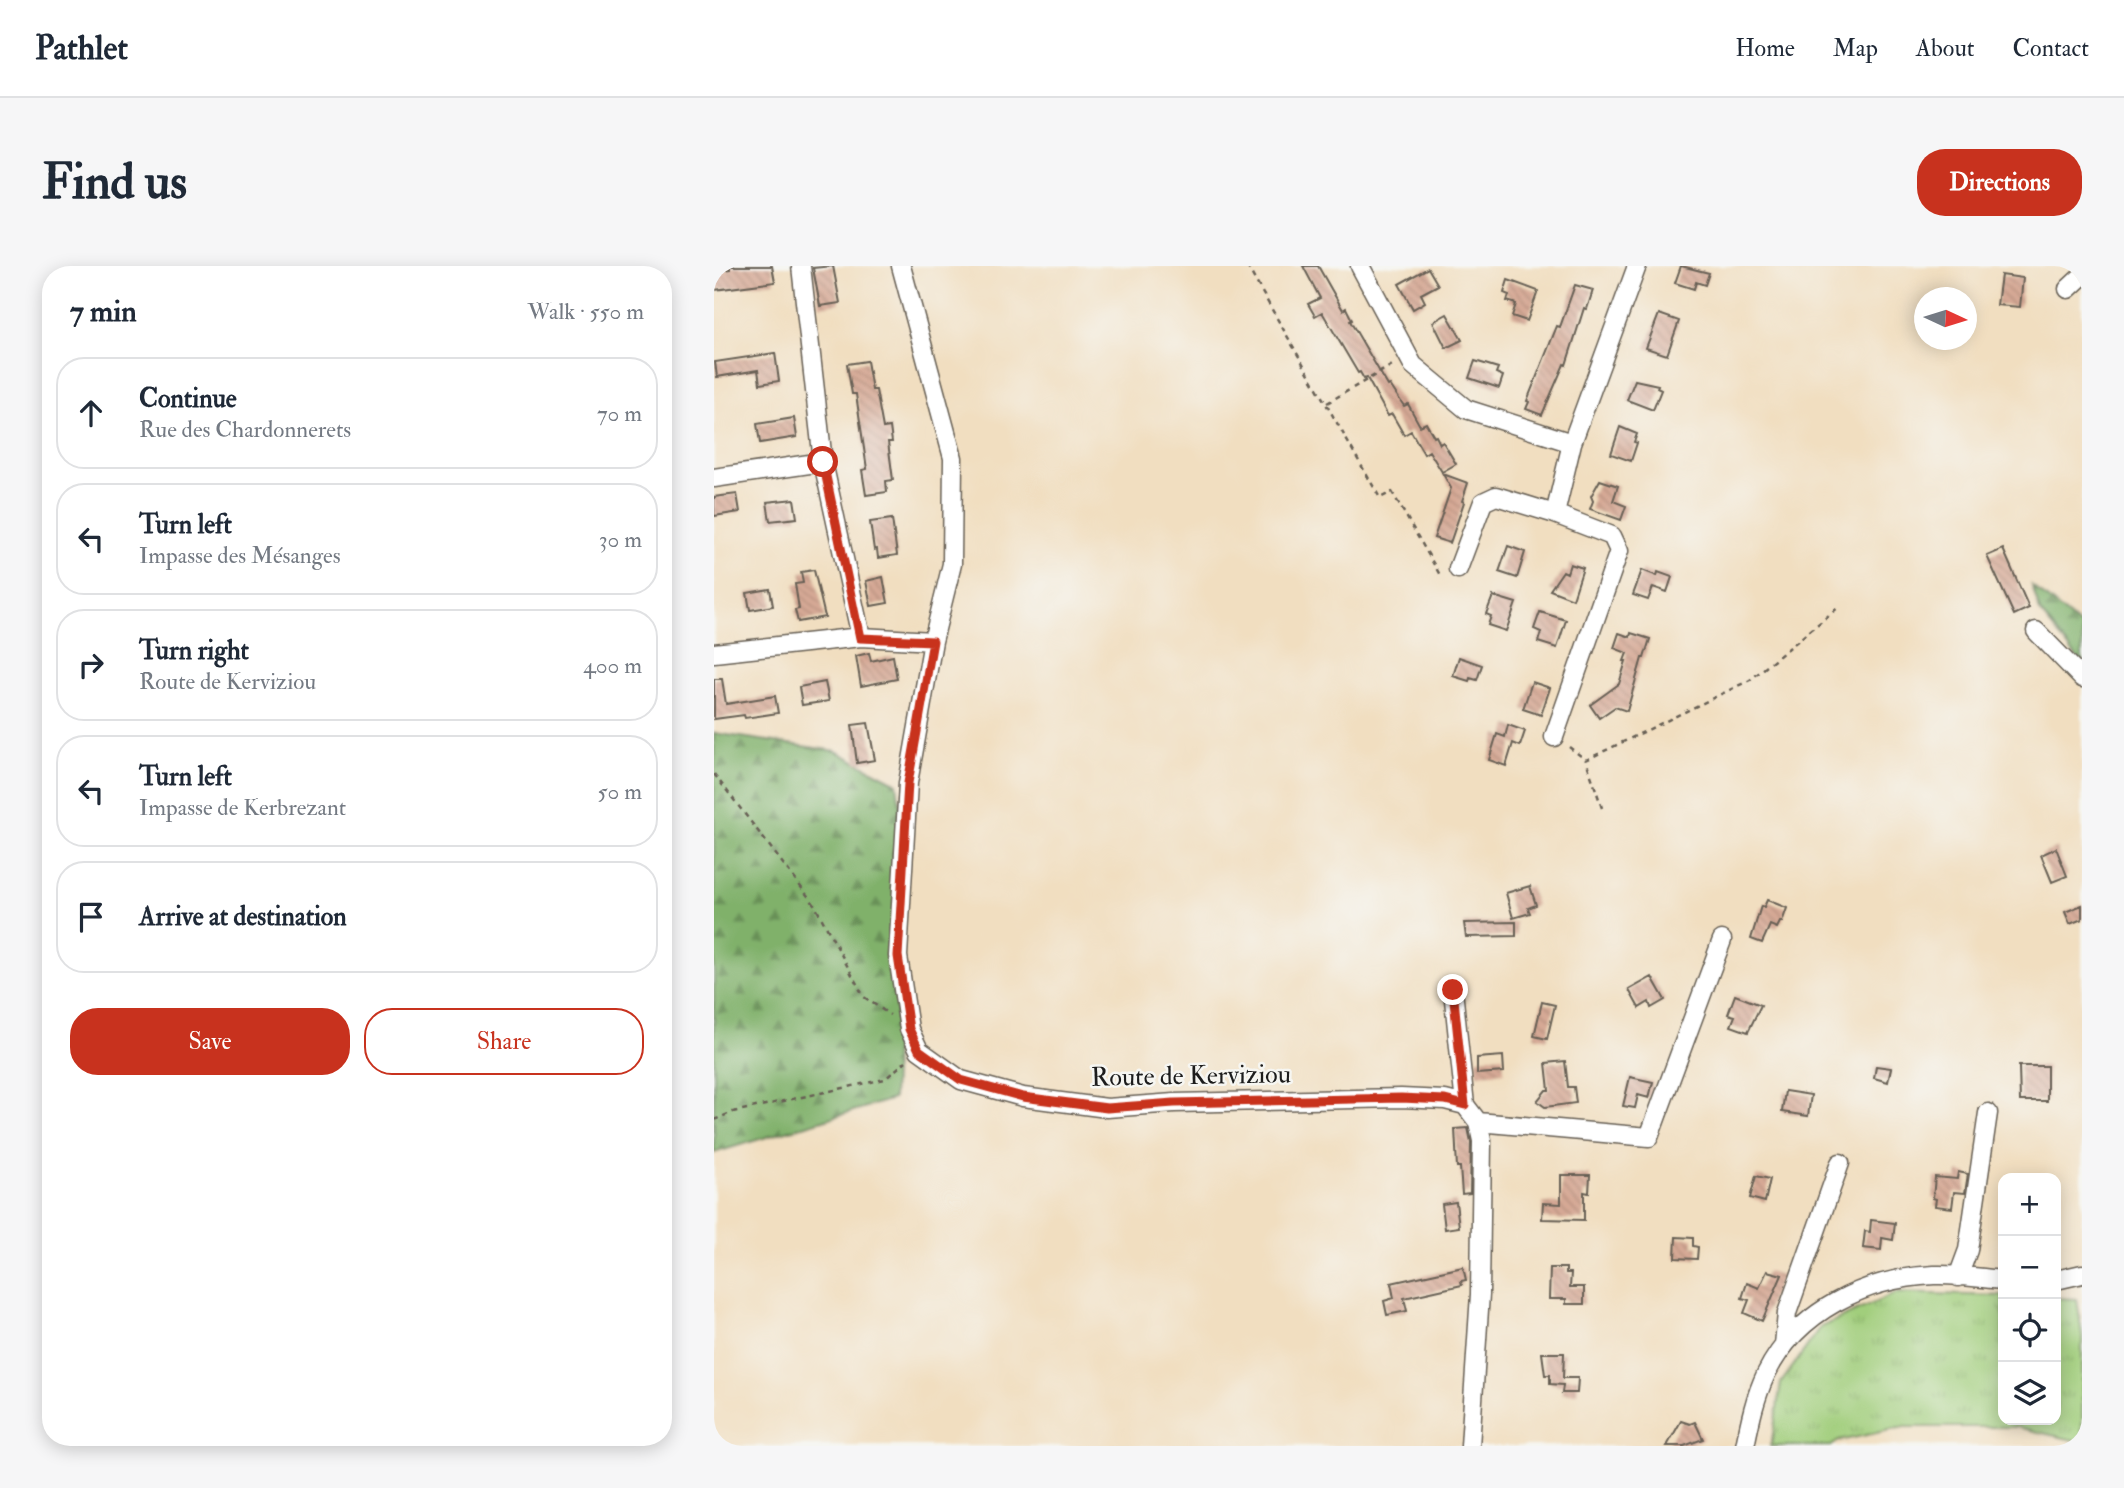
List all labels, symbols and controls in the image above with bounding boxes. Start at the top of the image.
text: Pathlet [35,28,128,69]
text: Home [1735,33,1795,64]
text: Map [1833,33,1878,64]
text: About [1916,33,1975,64]
text: Contact [2013,33,2089,64]
button: Directions [1917,149,2082,216]
text: Find us [42,152,187,213]
north arrow [1914,287,1977,350]
text: 7 min [70,293,137,330]
text: Walk · 550 m [528,297,644,326]
text: Continue [139,383,237,415]
icon: ahead [72,394,110,432]
text: 70 m [597,399,642,428]
text: Rue des Chardonnerets [139,415,351,444]
route start [807,446,838,477]
text: Turn left [139,509,232,541]
icon: left [72,520,110,558]
text: 30 m [599,525,642,554]
text: Impasse des Mésanges [139,541,341,570]
text: Turn right [139,635,249,667]
icon: right [72,646,110,684]
text: 400 m [583,651,642,680]
text: Route de Kerviziou [139,667,316,696]
text: Turn left [139,761,232,793]
icon: left [72,772,110,810]
text: 50 m [598,777,642,806]
text: Impasse de Kerbrezant [139,793,346,822]
icon: arrive [72,898,110,936]
text: Arrive at destination [139,901,347,933]
route end [1437,974,1468,1005]
button: Save [70,1008,350,1075]
button: Share [364,1008,644,1075]
street label: Route de Kerviziou [1091,1058,1291,1094]
map controls [1998,1173,2061,1425]
button: + [1998,1173,2061,1236]
button: − [1998,1236,2061,1299]
button: locate [1998,1299,2061,1362]
button: layers [1998,1362,2061,1425]

